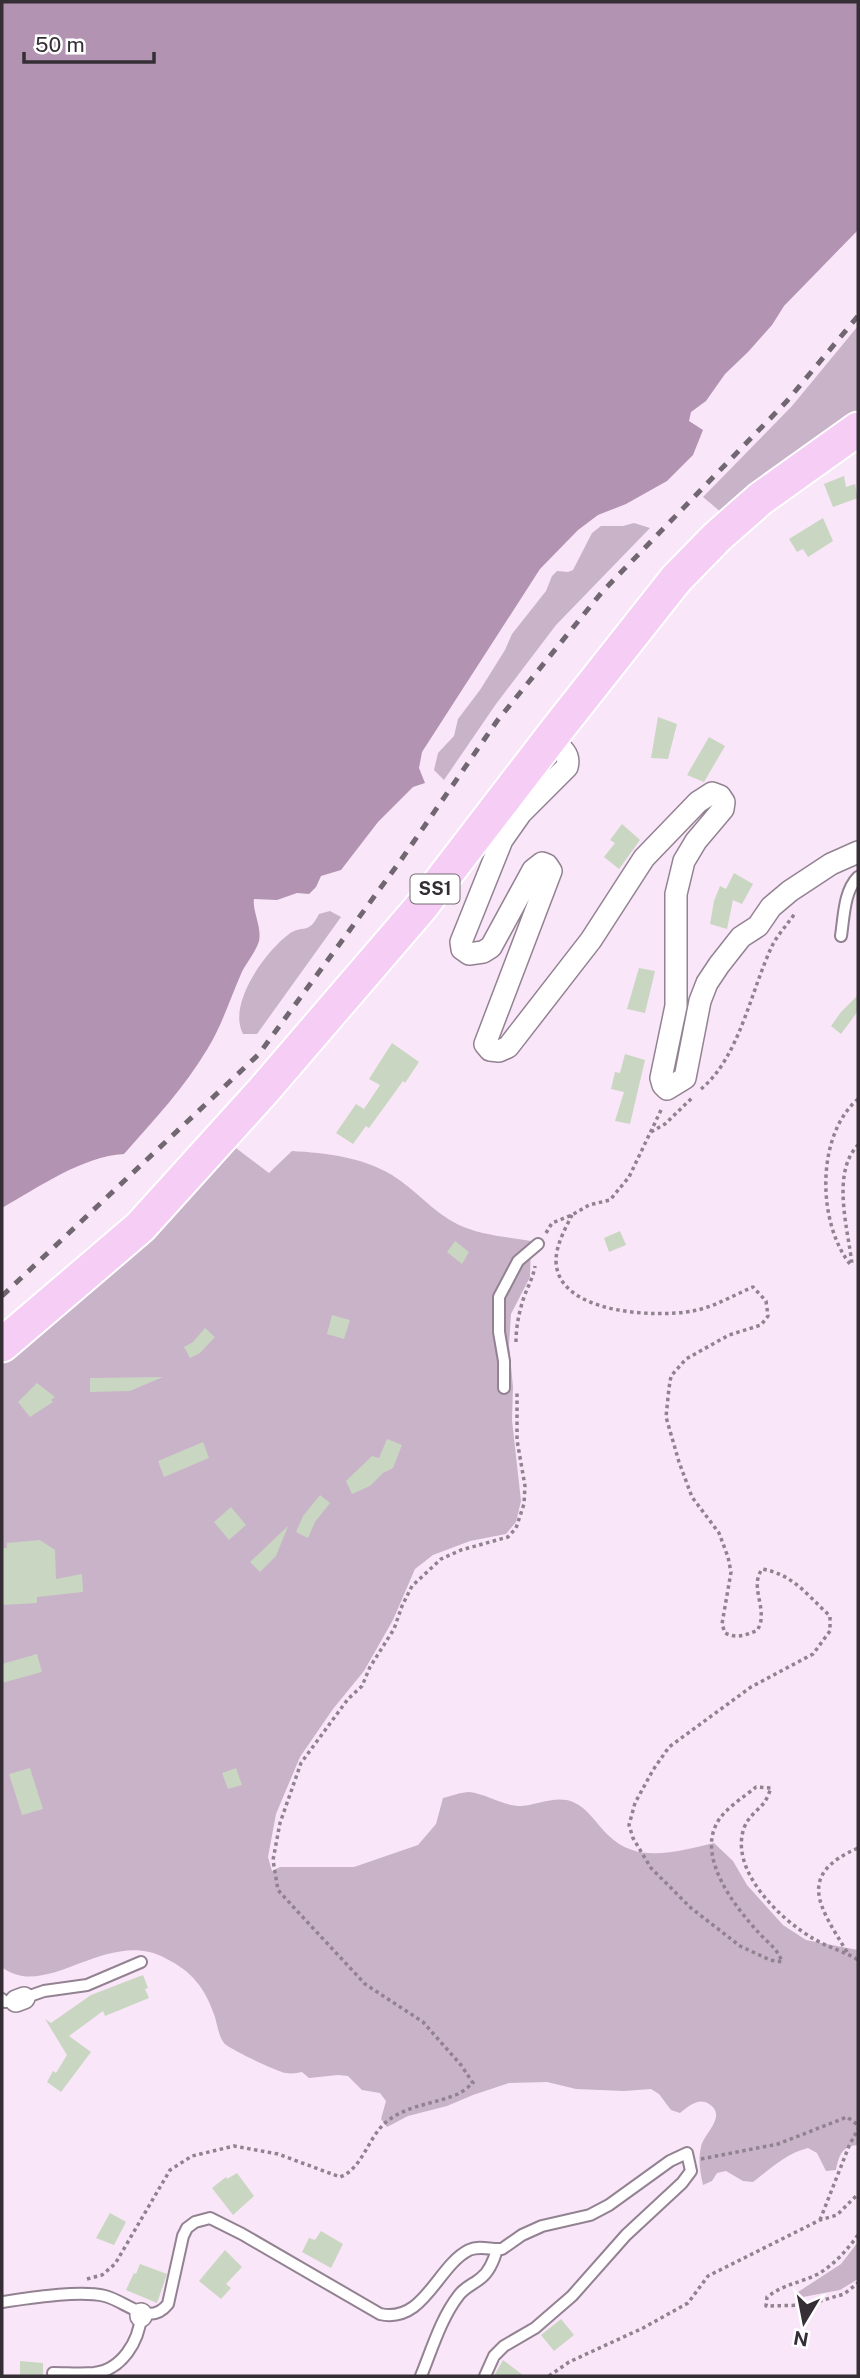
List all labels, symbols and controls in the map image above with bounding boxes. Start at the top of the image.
scale bar [24,21,154,65]
text: 50 m [35,32,85,57]
road number: SS1 [410,874,460,904]
north arrow [769,2287,839,2357]
text: N [792,2327,810,2351]

